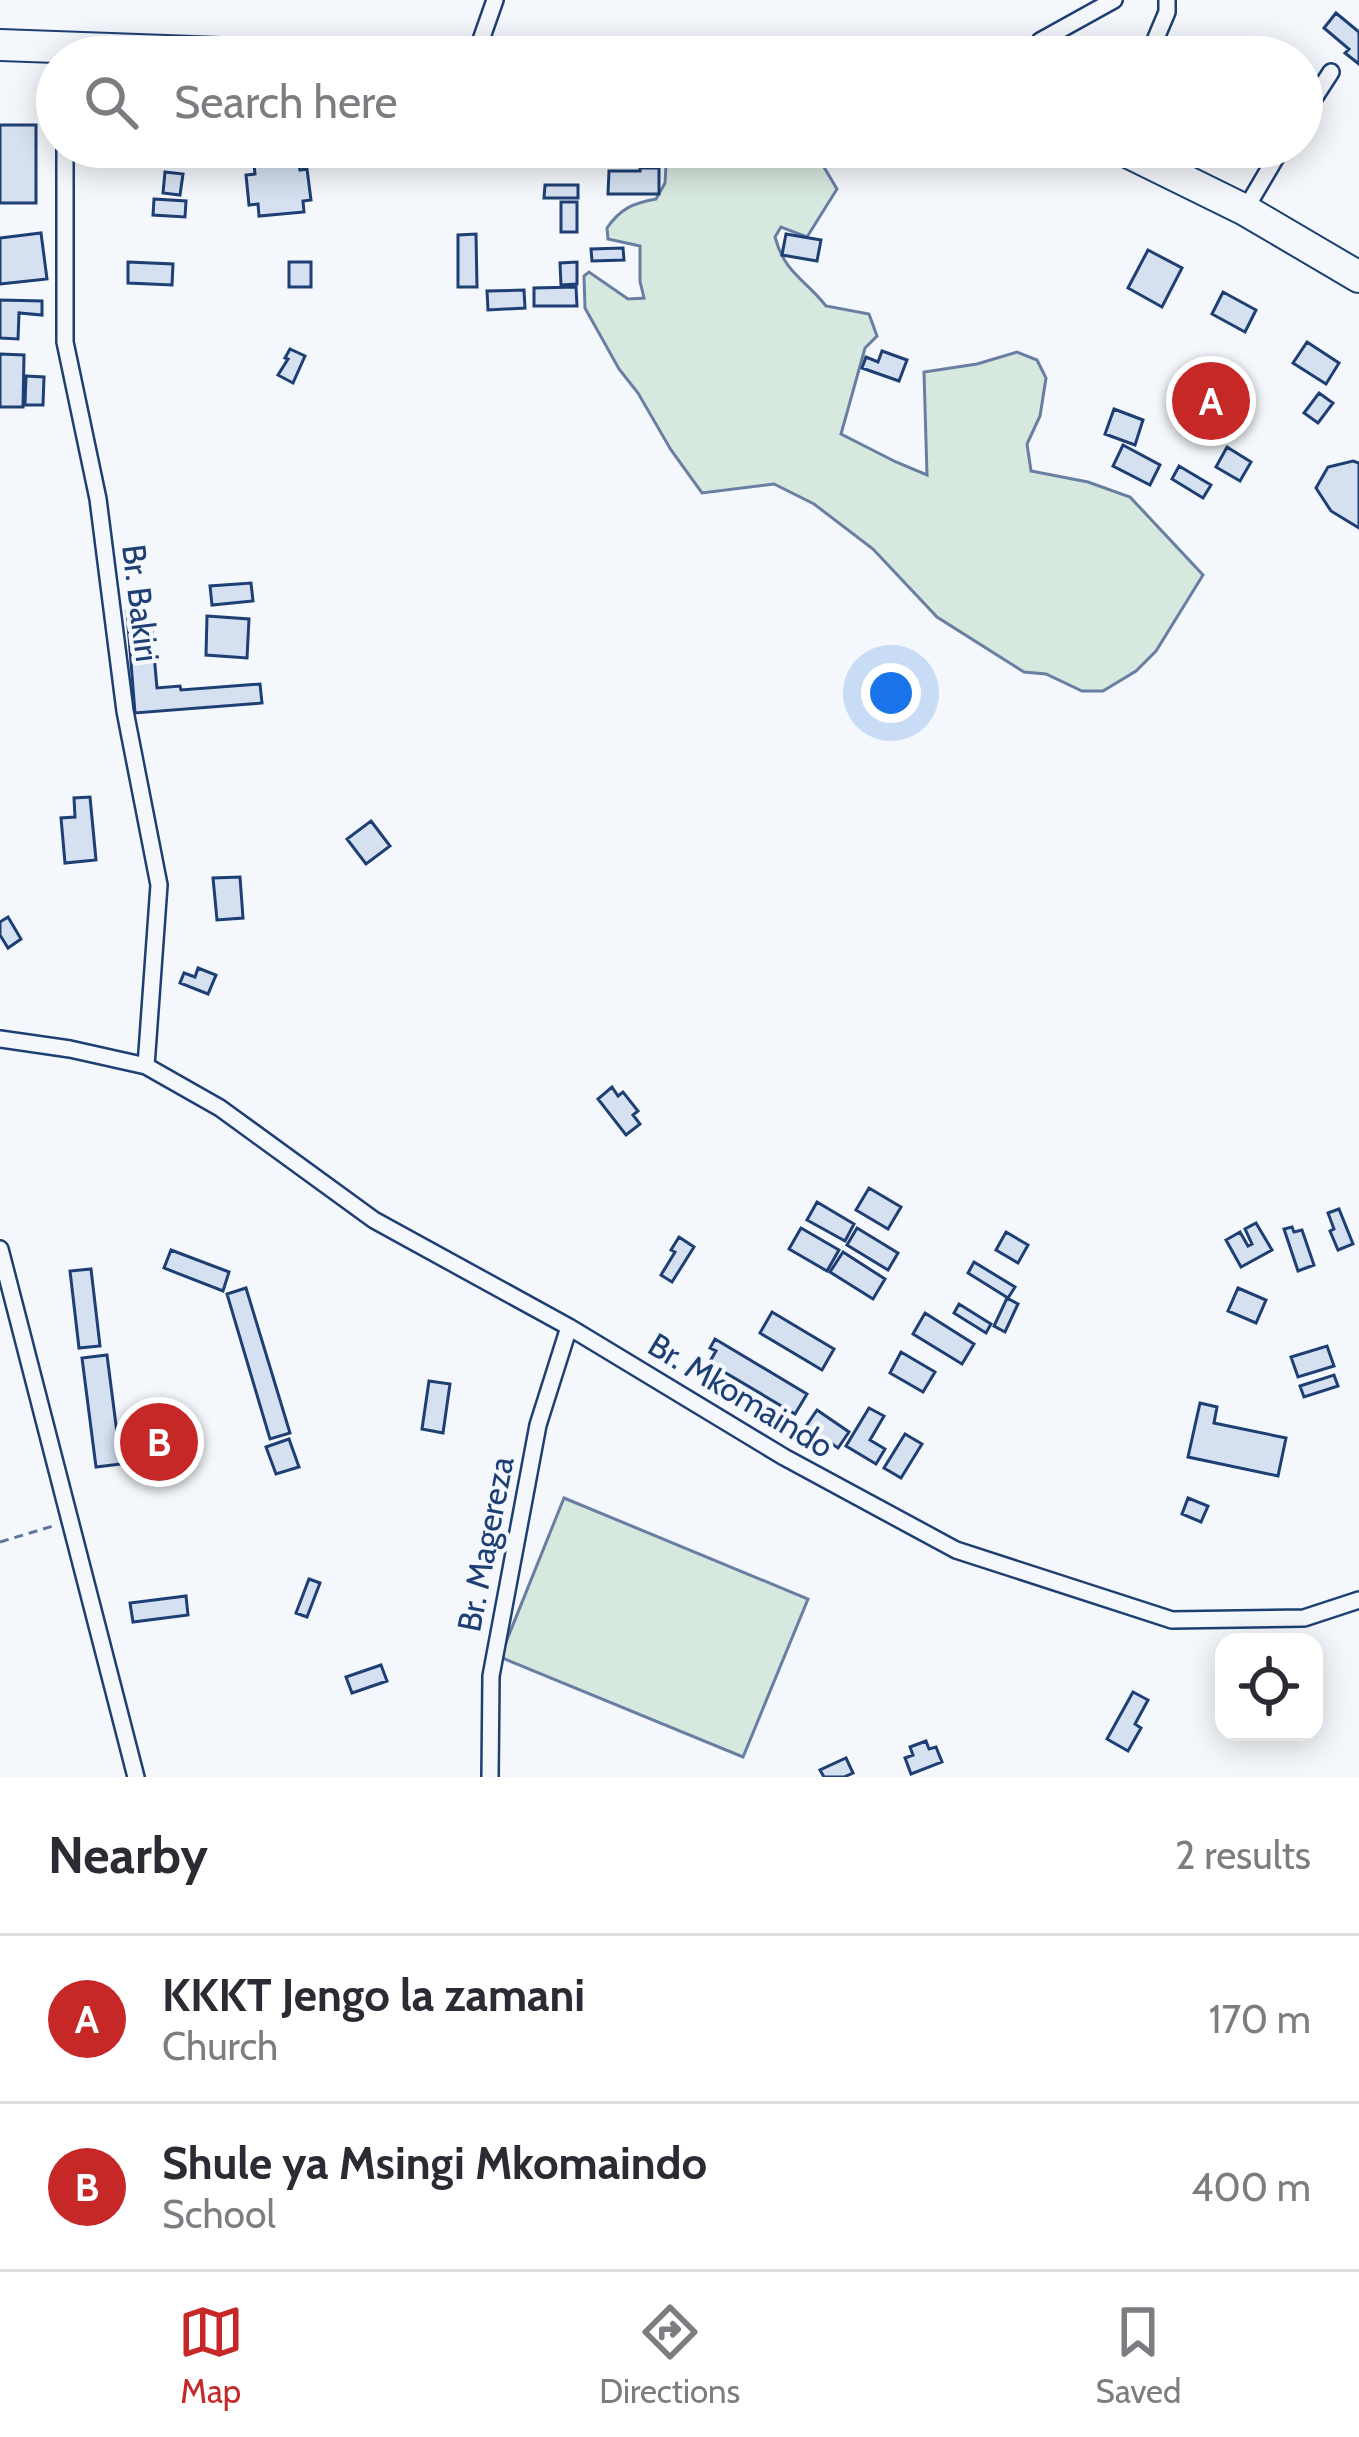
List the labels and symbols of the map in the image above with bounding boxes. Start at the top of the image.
pin: A [1172,356,1250,446]
street label: Br. Bakiri [114,542,168,664]
your location [861,663,921,723]
street label: Br. Mkomaindo [641,1324,841,1466]
pin: B [120,1397,198,1487]
street label: Br. Magereza [448,1453,522,1635]

